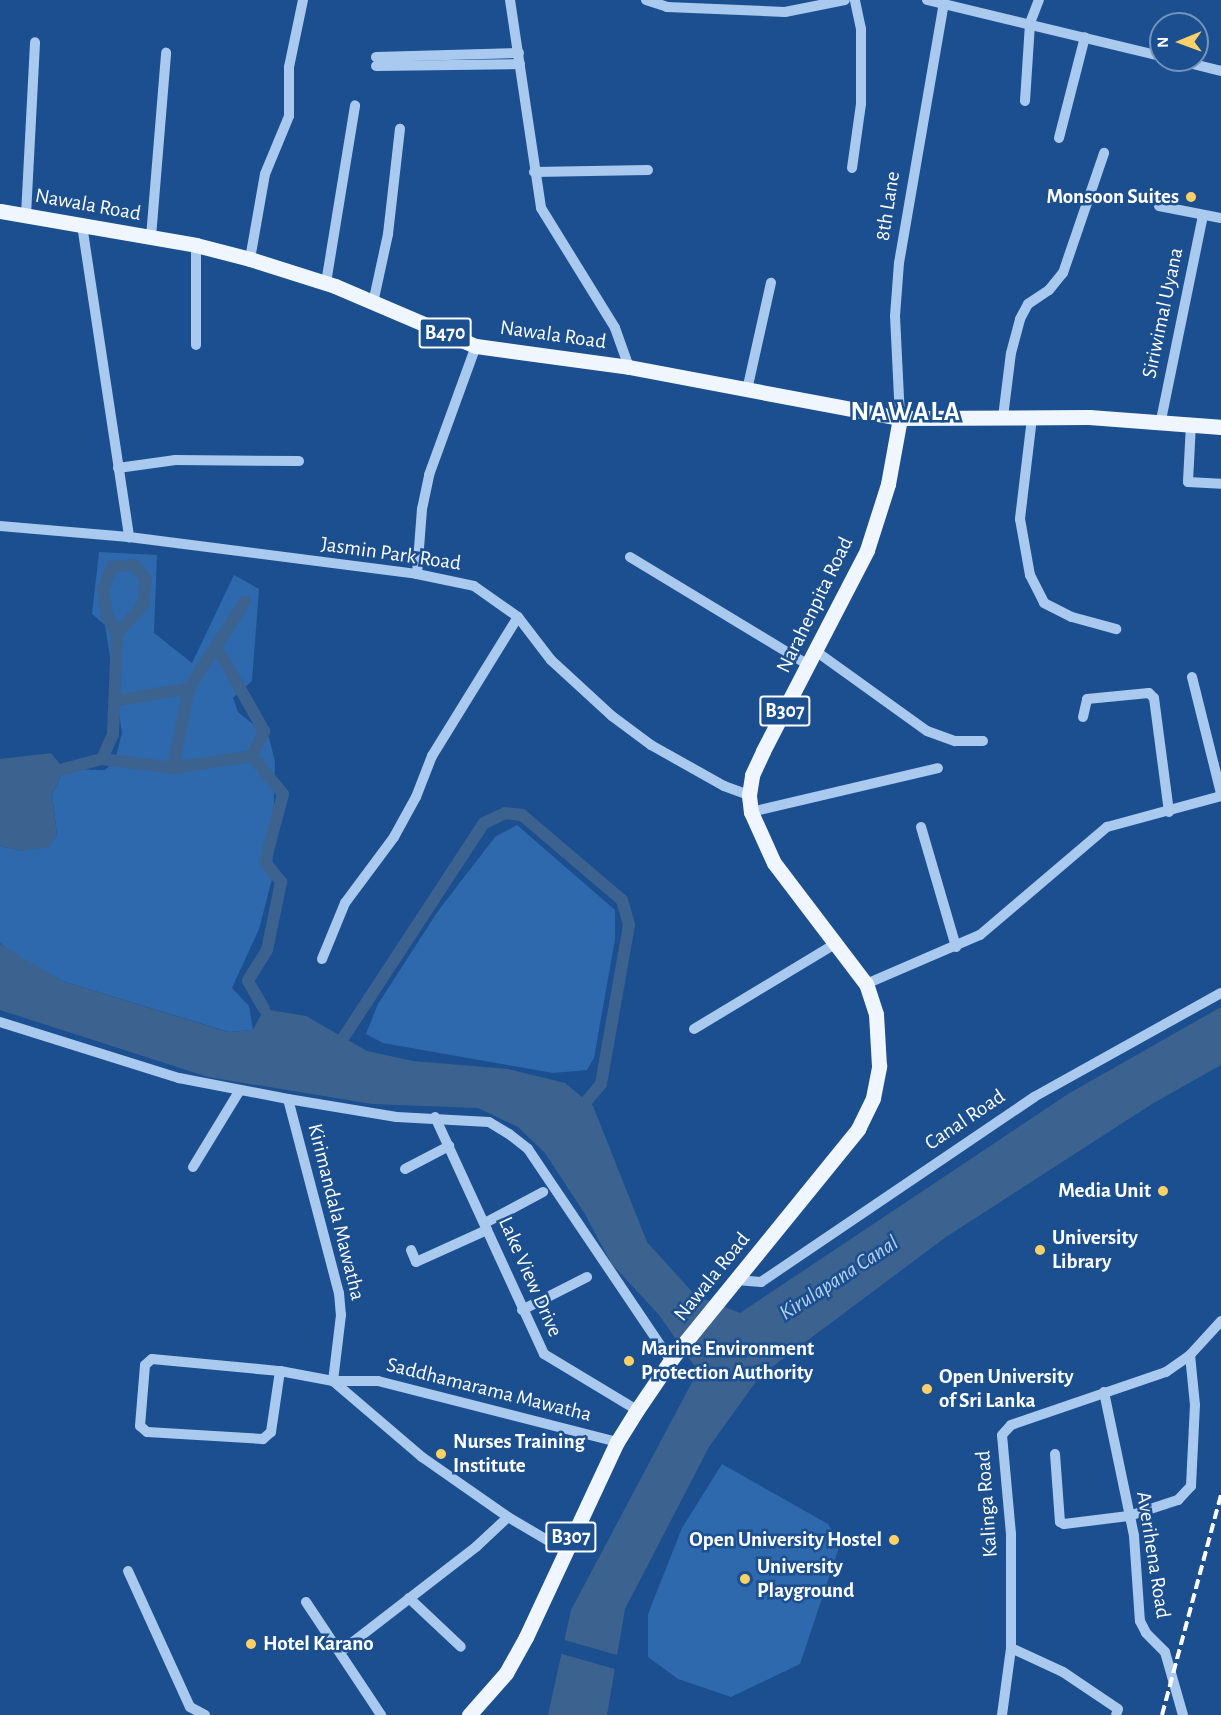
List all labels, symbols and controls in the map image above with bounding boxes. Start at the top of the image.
north arrow [1149,12,1209,72]
text: N [1155,37,1171,48]
street label: 8th Lane [870,170,906,242]
street label: Nawala Road [33,183,143,227]
place label: Monsoon Suites [1046,184,1179,210]
marker: Monsoon Suites [1184,190,1198,204]
street label: Siriwimal Uyana [1137,245,1189,381]
street label: Nawala Road [498,315,608,355]
road number: B470 [418,316,472,350]
district label: NAWALA [851,396,961,428]
street label: Jasmin Park Road [319,532,463,576]
street label: Narahenpita Road [771,533,859,677]
road number: B307 [758,694,812,728]
street label: Canal Road [920,1084,1010,1156]
street label: Kirimandala Mawatha [302,1121,370,1303]
place label: Media Unit [1058,1178,1151,1204]
marker: Media Unit [1156,1184,1170,1198]
street label: Lake View Drive [492,1213,568,1341]
place label: University Library [1052,1225,1138,1275]
street label: Nawala Road [669,1227,755,1327]
water label: Kirulapana Canal [774,1230,904,1326]
marker: University Library [1033,1243,1047,1257]
place label: Marine Environment Protection Authority [641,1336,814,1386]
street label: Saddhamarama Mawatha [384,1352,594,1428]
marker: Marine Environment Protection Authority [622,1354,636,1368]
place label: Open University of Sri Lanka [939,1364,1074,1414]
marker: Open University of Sri Lanka [920,1382,934,1396]
place label: Nurses Training Institute [453,1429,585,1479]
marker: Nurses Training Institute [434,1447,448,1461]
street label: Kalinga Road [971,1450,1003,1558]
street label: Averihena Road [1131,1490,1175,1620]
road number: B307 [544,1520,598,1554]
place label: Open University Hostel [689,1527,882,1553]
marker: Open University Hostel [887,1533,901,1547]
place label: University Playground [757,1554,854,1604]
marker: University Playground [738,1572,752,1586]
place label: Hotel Karano [263,1631,374,1657]
marker: Hotel Karano [244,1637,258,1651]

